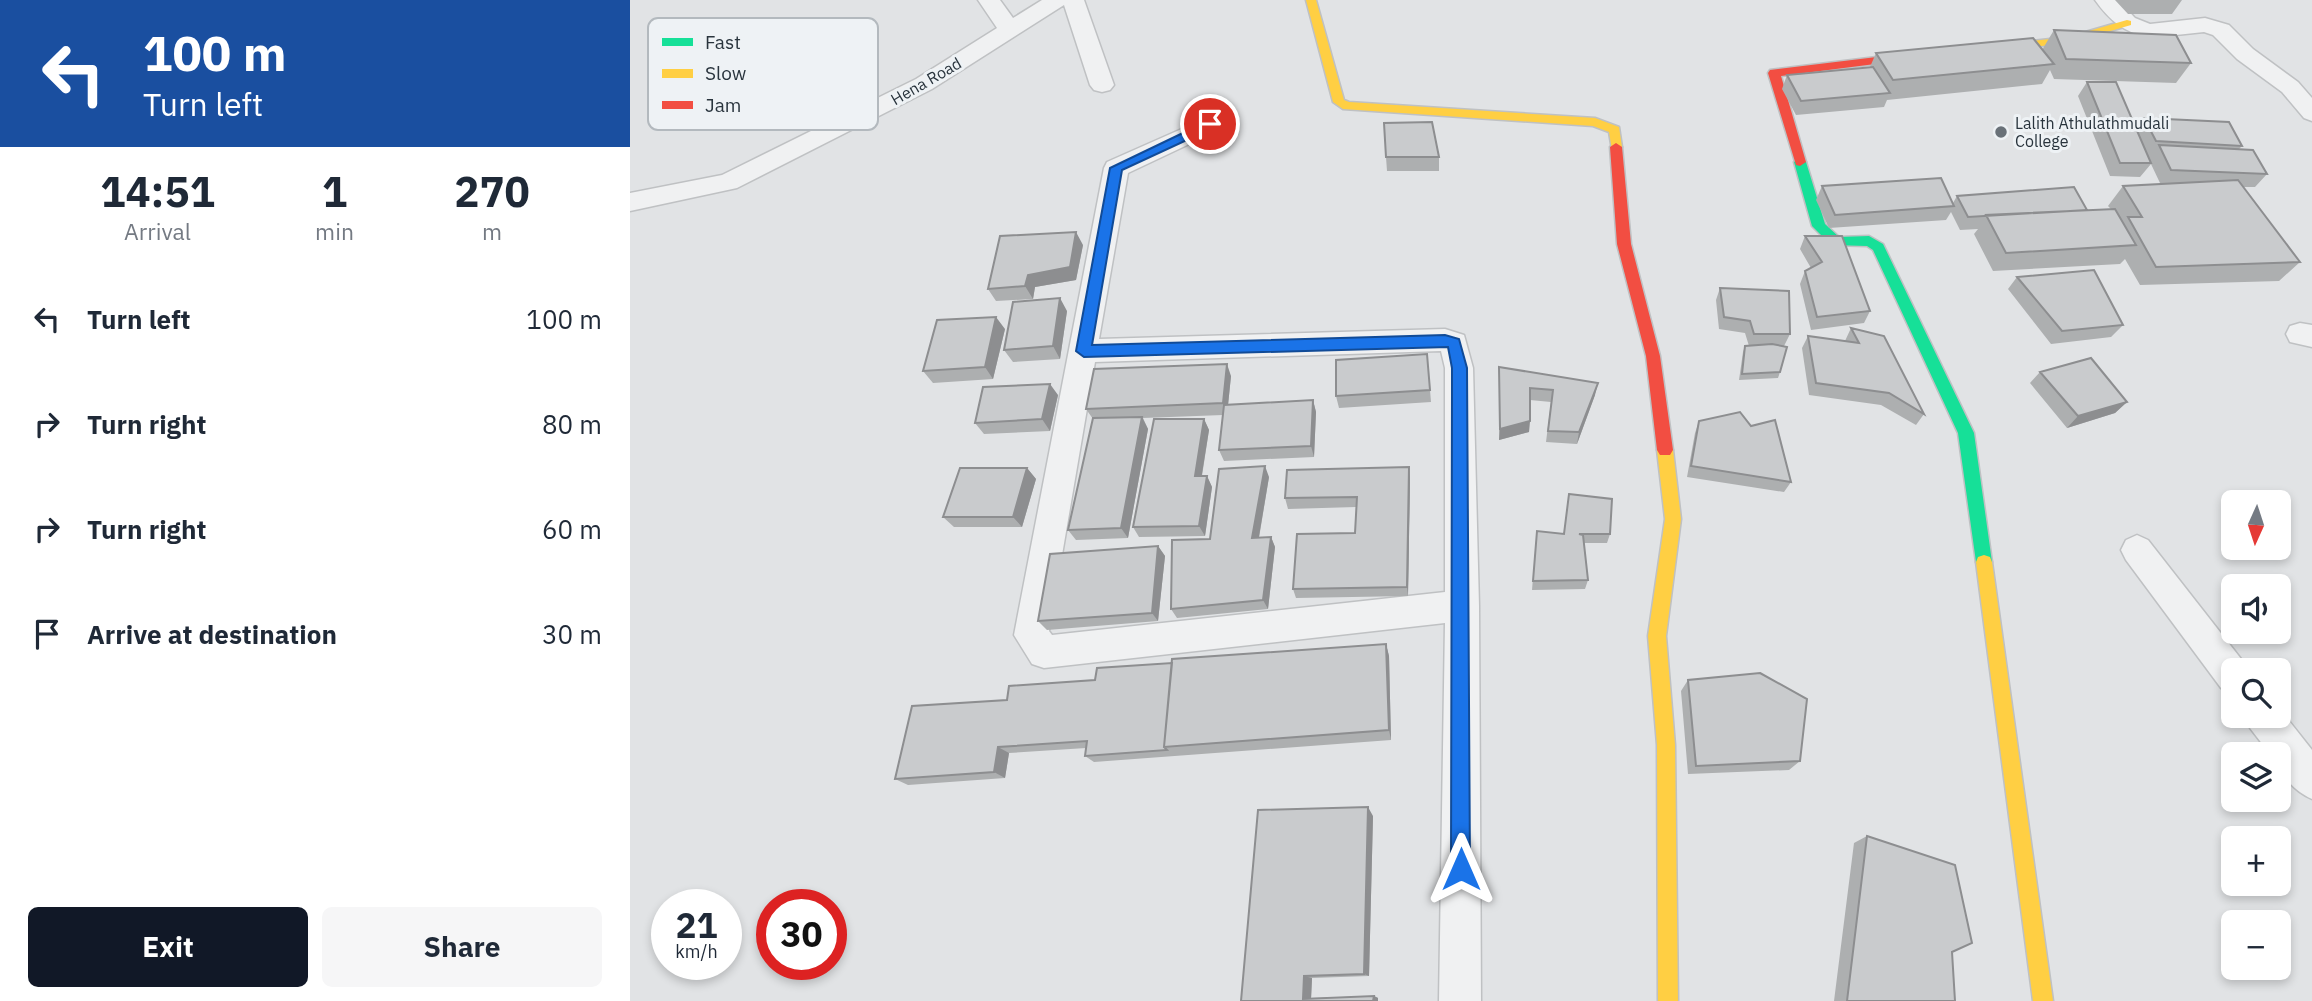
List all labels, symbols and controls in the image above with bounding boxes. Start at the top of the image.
legend [648,18,878,130]
text: 100 m [143,21,287,84]
icon: left [28,28,119,119]
text: Fast [705,30,741,54]
street label: Hena Road [887,53,965,109]
text: Slow [705,61,746,85]
text: Turn left [143,83,263,125]
text: Jam [705,93,741,117]
pin [1180,94,1240,154]
icon: arrive [1191,105,1229,143]
place label: Lalith Athulathmudali College [2015,113,2169,151]
marker: Lalith Athulathmudali College [1993,124,2009,140]
text: 14:51 [100,164,215,219]
text: 1 [322,164,347,219]
text: 270 [454,164,530,219]
text: Arrival [124,216,191,246]
text: min [315,216,354,246]
text: m [482,216,502,246]
icon: left [28,300,66,338]
text: Turn left [87,302,190,336]
text: 100 m [526,302,602,336]
icon: right [28,405,66,443]
text: Turn right [87,407,206,441]
text: 80 m [542,407,602,441]
north arrow [2221,490,2291,560]
map controls [2221,490,2291,980]
icon: right [28,510,66,548]
text: Turn right [87,512,206,546]
text: 60 m [542,512,602,546]
button: sound [2221,574,2291,644]
icon: arrive [28,615,66,653]
text: Arrive at destination [87,617,337,651]
text: 30 m [542,617,602,651]
button: search [2221,658,2291,728]
button: layers [2221,742,2291,812]
button: + [2221,826,2291,896]
position arrow [1424,832,1498,906]
speed limit sign: 30 [756,889,847,980]
text: 21 [675,902,718,948]
button: Exit [28,907,308,987]
button: Share [322,907,602,987]
button: − [2221,910,2291,980]
text: km/h [675,940,718,963]

